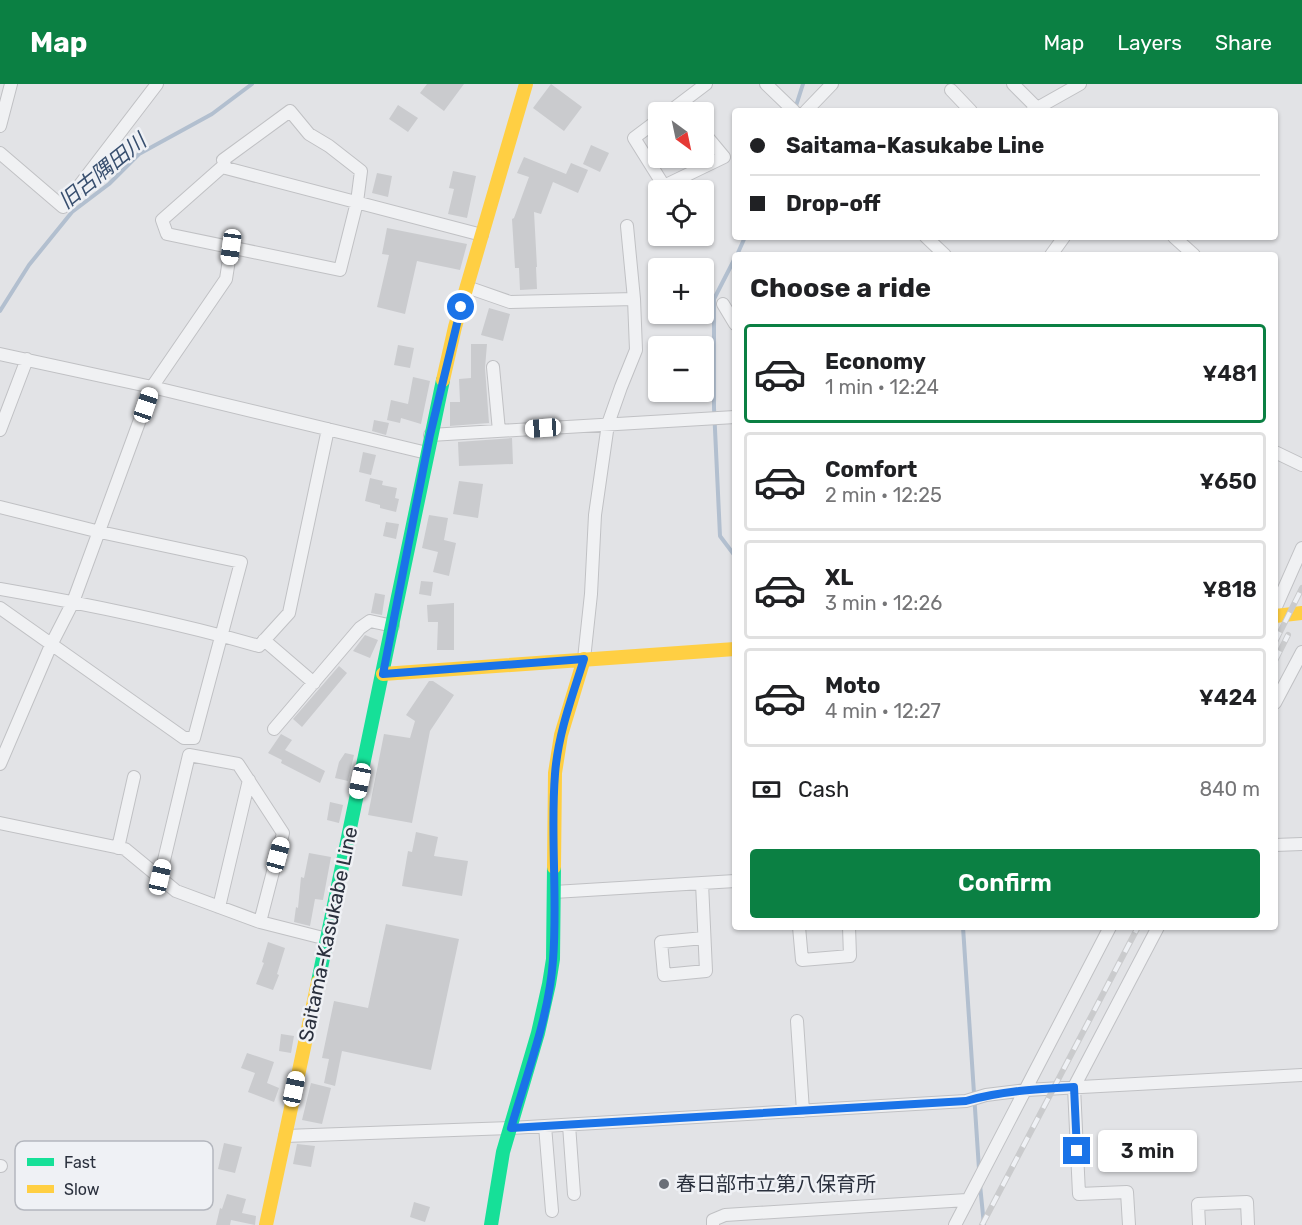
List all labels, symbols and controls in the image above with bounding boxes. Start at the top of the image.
text: Map [30,26,87,59]
text: Map [1043,30,1084,55]
text: Layers [1117,30,1182,55]
text: Share [1215,30,1272,55]
north arrow [648,102,714,168]
map controls [648,102,714,402]
water label: 旧古隅田川 [53,127,152,214]
text: Saitama-Kasukabe Line [786,132,1044,159]
button: locate [648,180,714,246]
text: Drop-off [786,190,881,217]
car [220,228,242,266]
button: + [648,258,714,324]
text: Choose a ride [750,272,931,304]
route start [447,293,474,320]
button: − [648,336,714,402]
icon: car [753,347,807,401]
text: Economy [825,348,926,375]
text: ¥481 [1202,360,1257,387]
text: 1 min · 12:24 [825,375,939,399]
car [132,385,160,425]
car [524,418,562,438]
icon: car [753,455,807,509]
text: Comfort [825,456,917,483]
text: ¥650 [1200,468,1257,495]
text: 2 min · 12:25 [825,483,942,507]
icon: car [753,563,807,617]
text: XL [825,564,853,591]
text: ¥818 [1202,576,1257,603]
text: 3 min · 12:26 [825,591,942,615]
icon: car [753,671,807,725]
text: Moto [825,672,880,699]
text: ¥424 [1199,684,1257,711]
text: 4 min · 12:27 [825,699,941,723]
car [347,762,373,800]
icon: cash [750,773,783,806]
text: Cash [798,776,849,803]
text: 840 m [1199,777,1260,801]
street label: Saitama-Kasukabe Line [293,824,363,1044]
car [265,835,291,875]
button: Confirm [750,849,1260,918]
car [147,857,173,897]
car [281,1070,307,1108]
callout: 3 min [1098,1130,1197,1172]
route end [1063,1137,1090,1164]
text: 3 min [1121,1139,1174,1163]
legend [15,1141,213,1210]
text: Fast [64,1153,96,1172]
place label: 春日部市立第八保育所 [676,1172,876,1196]
marker: 春日部市立第八保育所 [657,1177,671,1191]
text: Slow [64,1180,100,1199]

